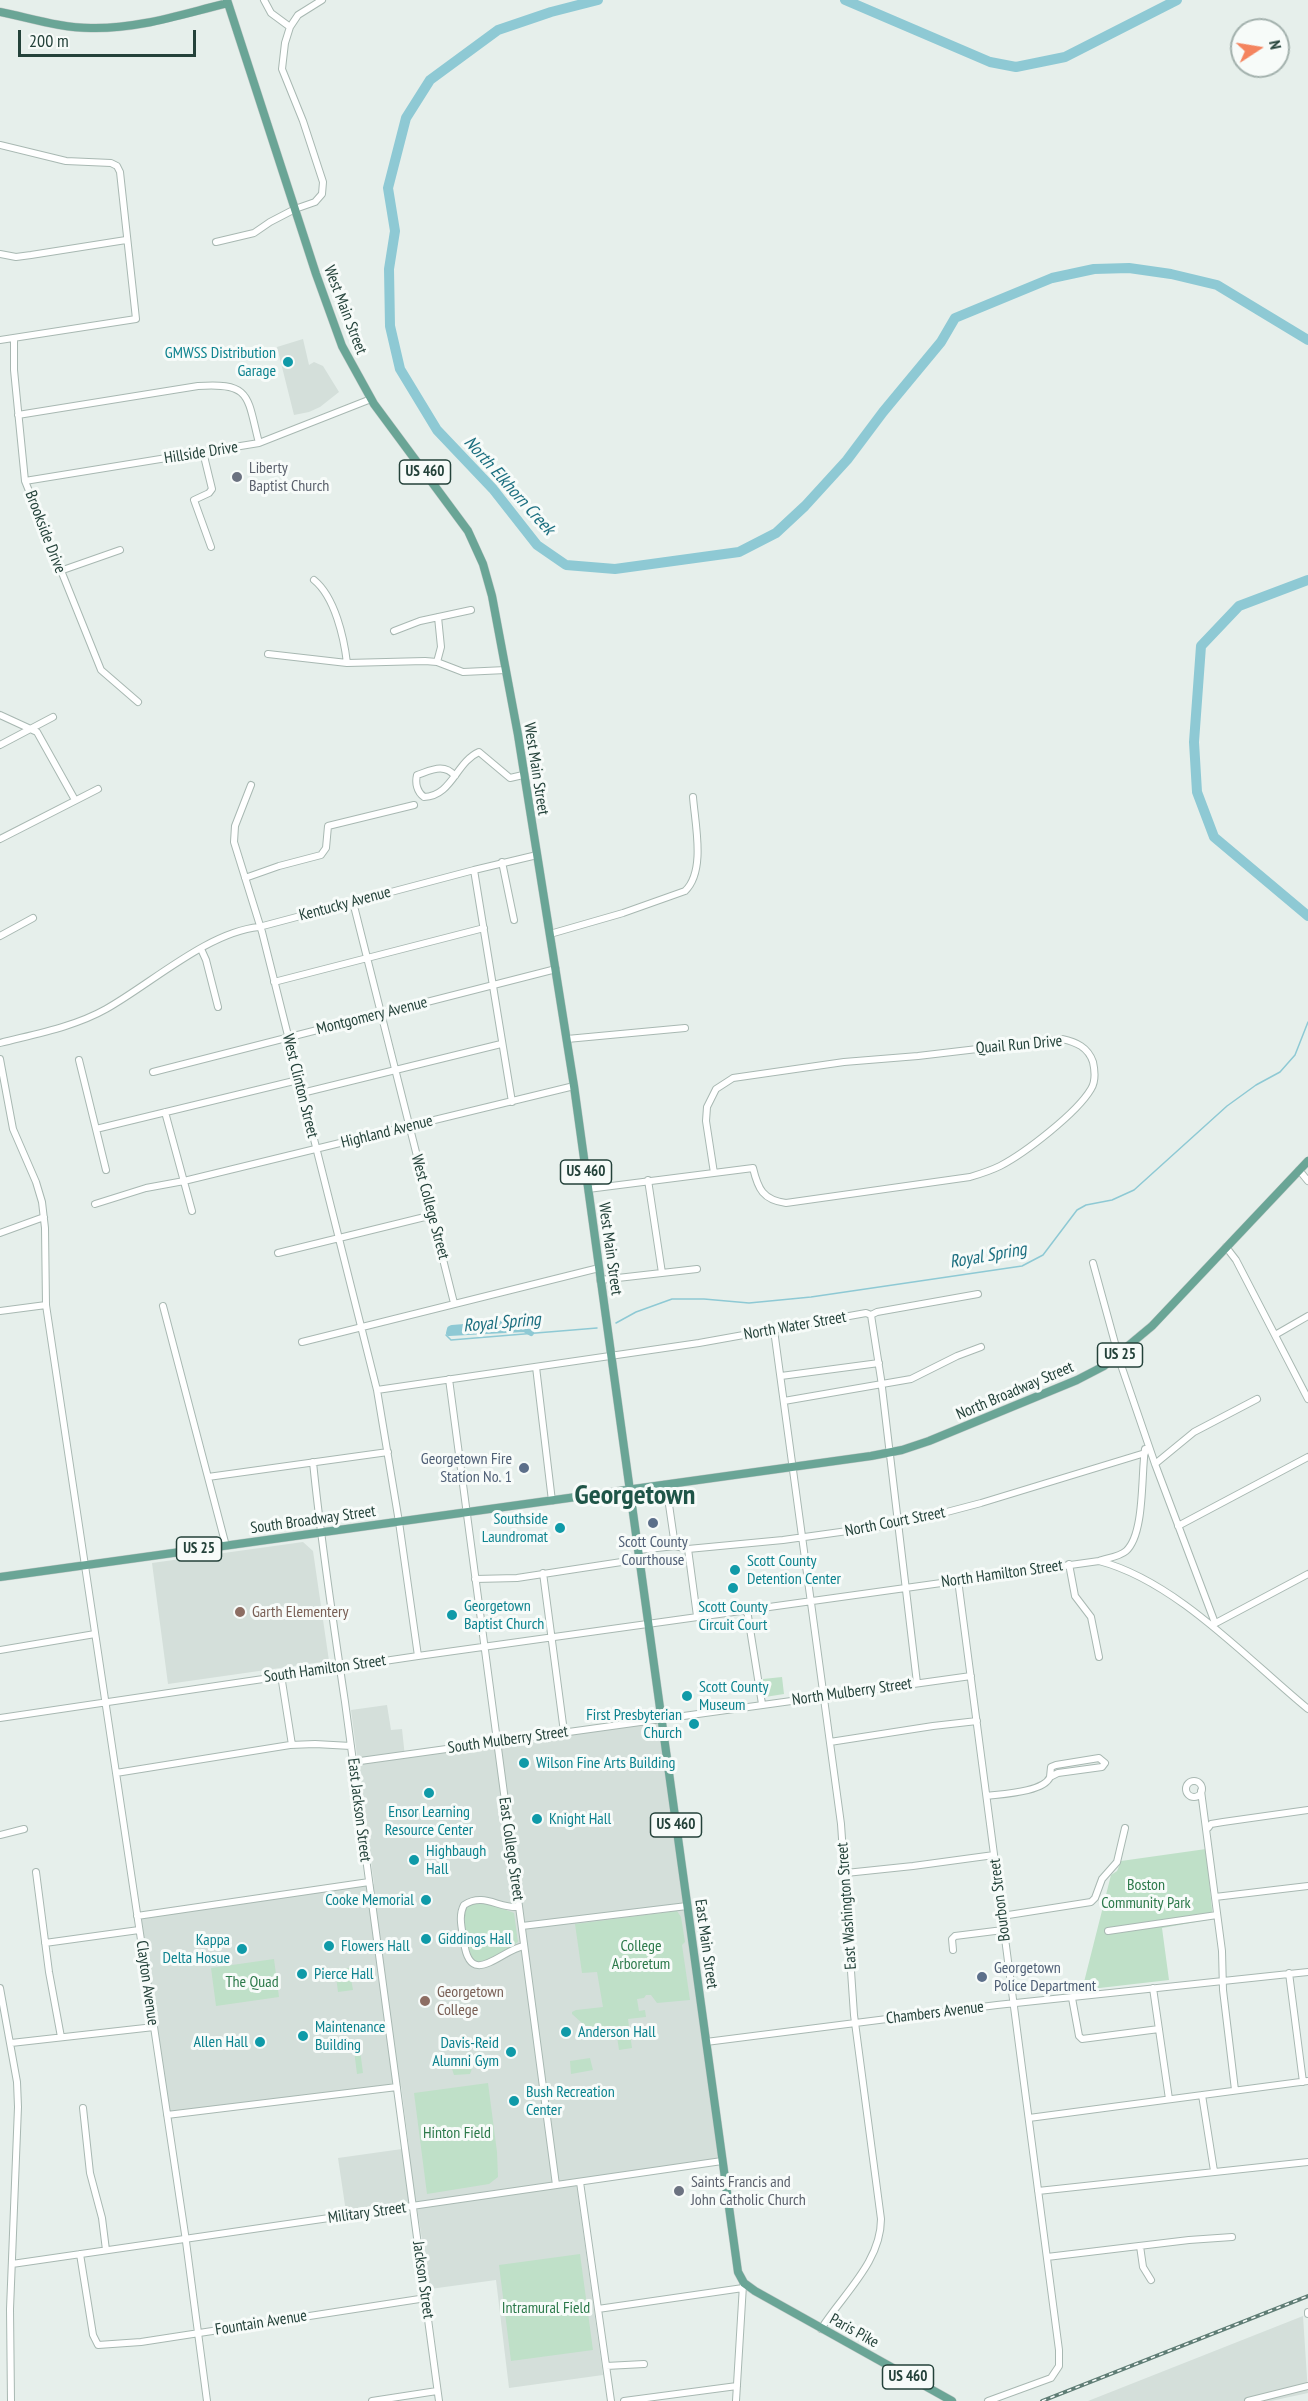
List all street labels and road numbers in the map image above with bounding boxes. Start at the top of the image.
street label: West Main Street [319,263,371,357]
street label: Hillside Drive [163,438,239,468]
road number: US 460 [400,460,450,484]
street label: Brookside Drive [20,488,70,576]
street label: West Main Street [519,721,553,817]
street label: Kentucky Avenue [297,883,393,925]
street label: Montgomery Avenue [315,993,429,1039]
street label: West Clinton Street [278,1032,322,1140]
street label: Quail Run Drive [975,1032,1063,1058]
street label: Highland Avenue [339,1111,435,1153]
street label: West College Street [407,1152,453,1262]
road number: US 460 [560,1160,612,1184]
street label: West Main Street [594,1201,626,1297]
street label: North Water Street [742,1308,848,1344]
road number: US 25 [1098,1343,1142,1367]
street label: North Broadway Street [953,1358,1077,1424]
street label: South Broadway Street [249,1502,377,1538]
street label: North Court Street [843,1503,947,1541]
road number: US 25 [176,1537,222,1561]
street label: North Hamilton Street [940,1556,1064,1592]
street label: South Hamilton Street [263,1651,387,1687]
street label: North Mulberry Street [791,1674,913,1710]
street label: South Mulberry Street [447,1722,569,1758]
street label: East Jackson Street [343,1757,375,1863]
street label: East College Street [494,1796,528,1902]
road number: US 460 [650,1813,702,1837]
street label: East Washington Street [833,1842,861,1970]
street label: Bourbon Street [985,1858,1015,1942]
street label: East Main Street [690,1898,722,1990]
street label: Clayton Avenue [132,1939,162,2027]
street label: Chambers Avenue [885,1997,985,2029]
street label: Military Street [327,2198,407,2228]
street label: Jackson Street [408,2240,438,2320]
street label: Fountain Avenue [214,2306,308,2340]
street label: Paris Pike [826,2310,882,2352]
road number: US 460 [882,2365,934,2389]

